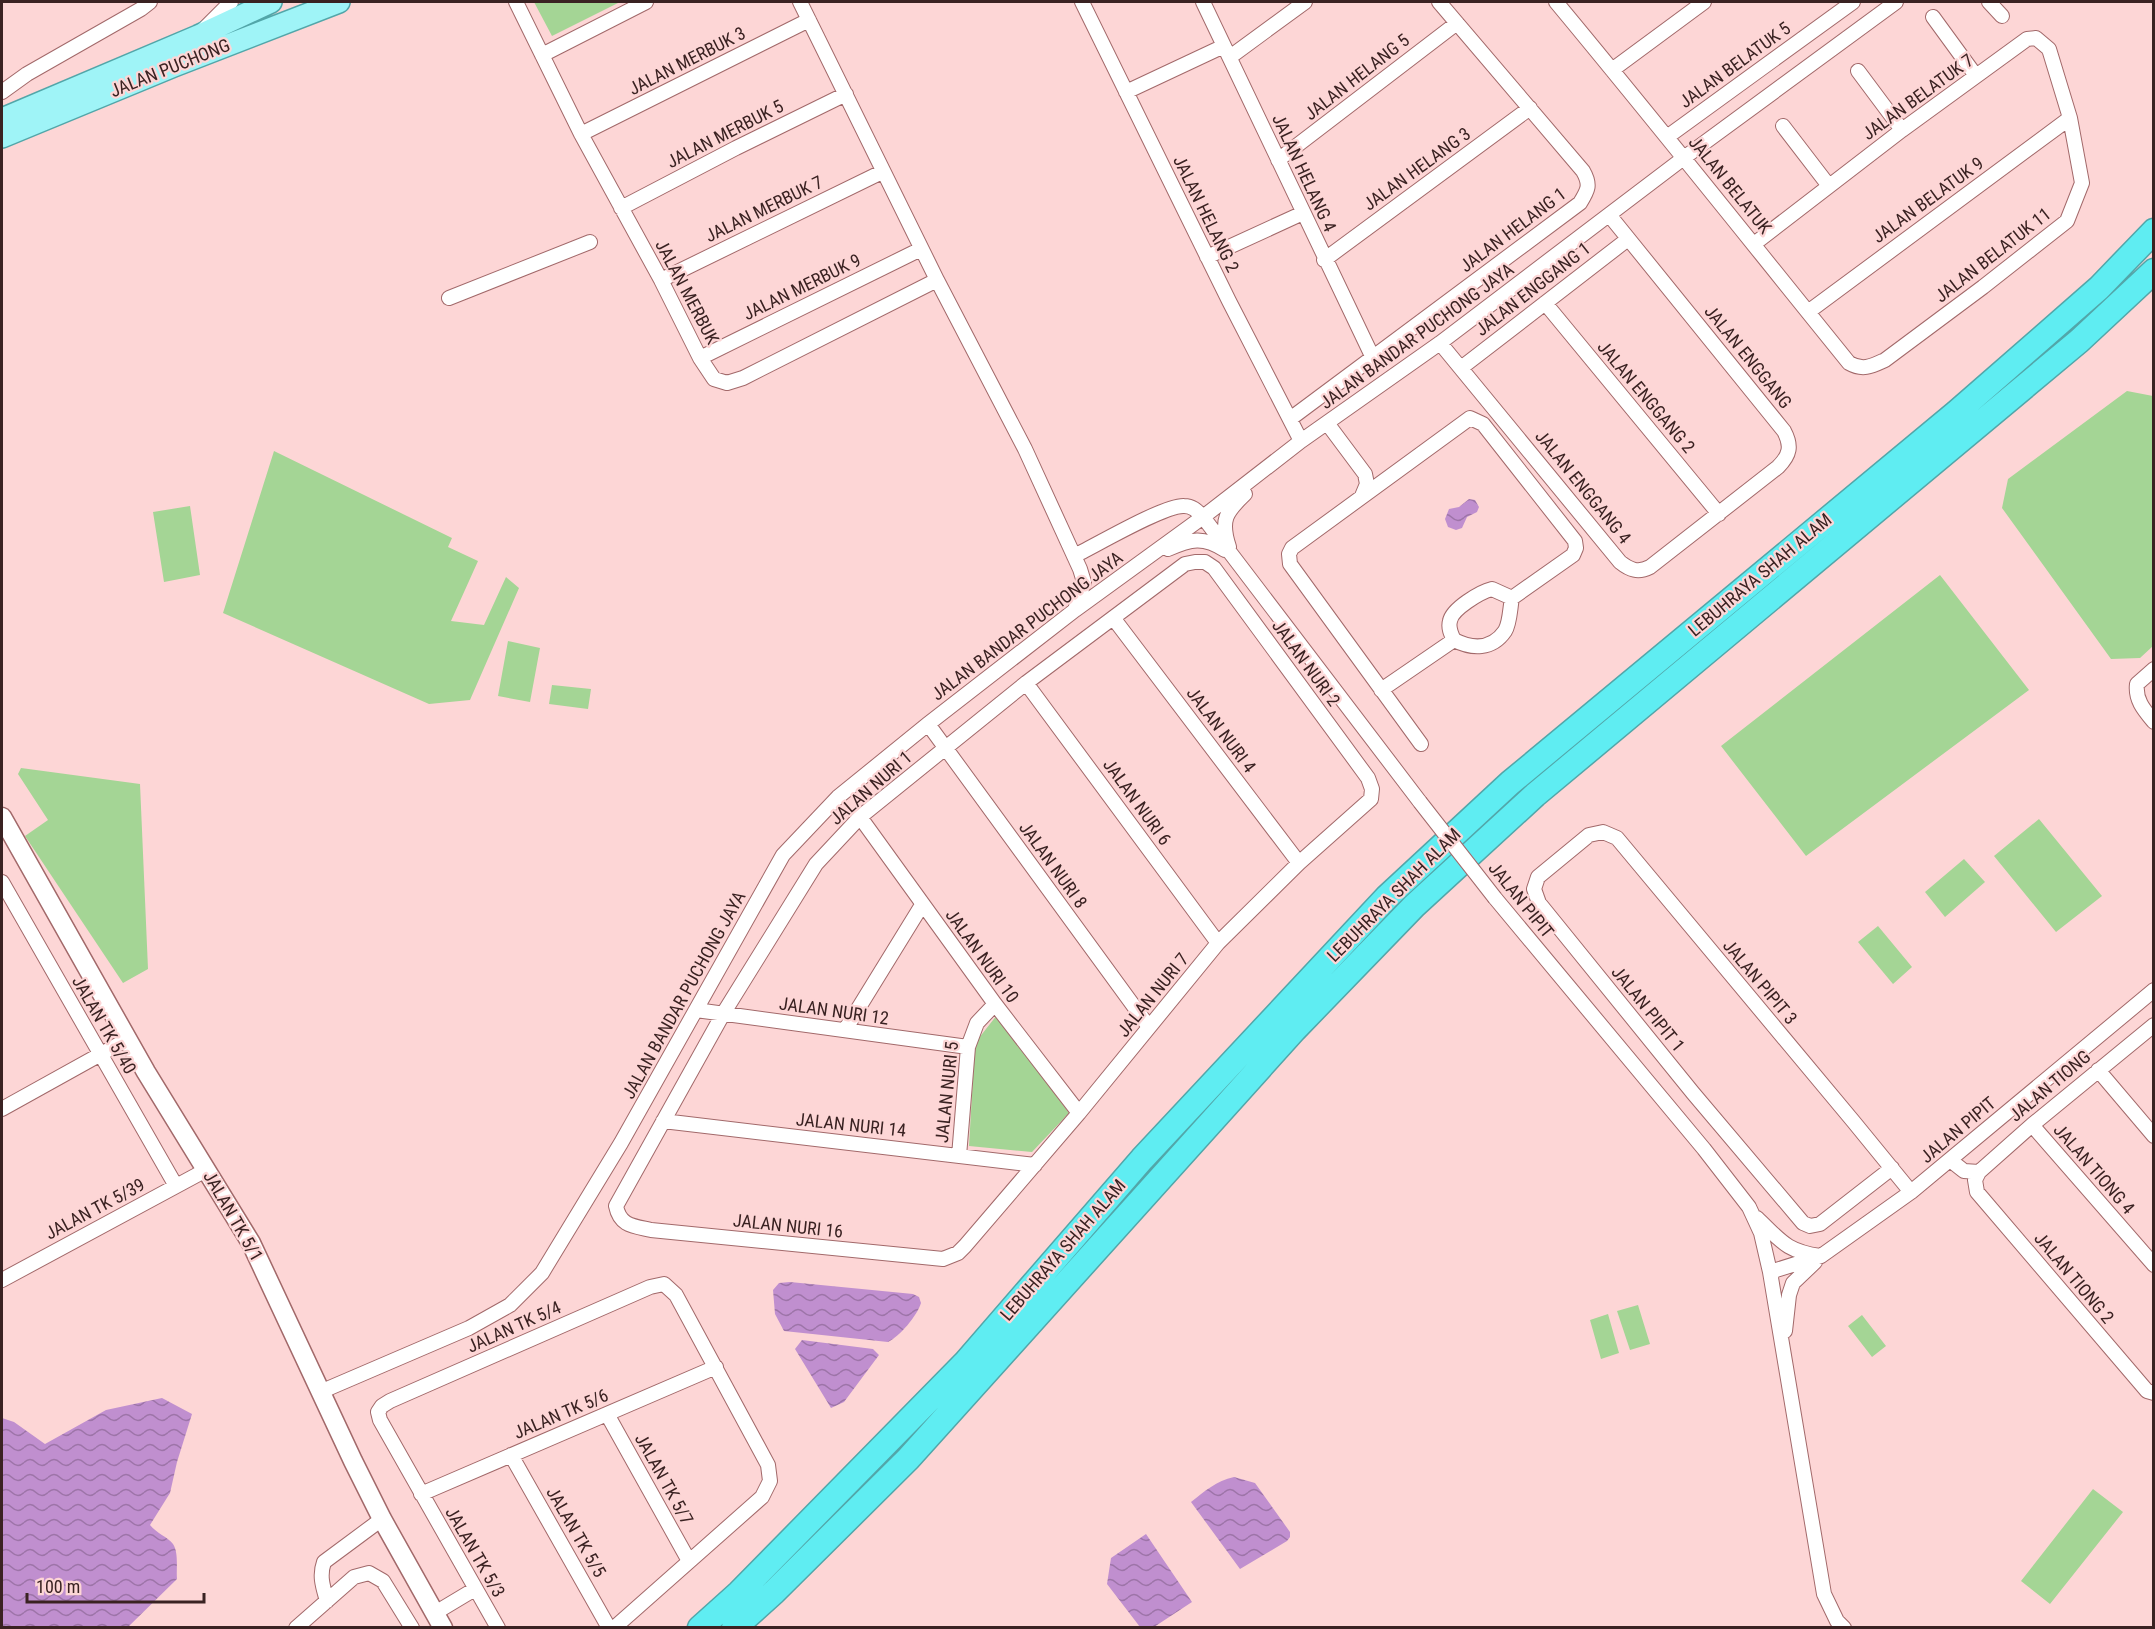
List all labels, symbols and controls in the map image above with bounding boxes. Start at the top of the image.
street label: JALAN BELATUK 5 [1675,17,1794,112]
street label: JALAN MERBUK 3 [625,22,749,99]
street label: JALAN HELANG 5 [1300,29,1413,124]
street label: JALAN PUCHONG [107,34,233,101]
street label: JALAN BELATUK 7 [1858,49,1977,144]
street label: JALAN MERBUK 5 [663,95,787,172]
street label: JALAN HELANG 4 [1268,111,1341,235]
street label: JALAN HELANG 3 [1359,123,1474,215]
street label: JALAN BELATUK [1685,132,1776,238]
street label: JALAN HELANG 2 [1169,152,1244,276]
street label: JALAN BELATUK 9 [1868,152,1987,247]
street label: JALAN MERBUK 7 [702,171,826,246]
street label: JALAN HELANG 1 [1456,183,1570,276]
street label: JALAN BELATUK 11 [1931,203,2055,306]
street label: JALAN MERBUK [651,236,724,348]
street label: JALAN ENGGANG 1 [1471,237,1594,340]
street label: JALAN MERBUK 9 [740,249,864,324]
street label: JALAN BANDAR PUCHONG JAYA [1316,258,1518,413]
street label: JALAN ENGGANG [1700,301,1796,413]
street label: JALAN ENGGANG 2 [1593,336,1699,457]
street label: JALAN ENGGANG 4 [1531,426,1636,548]
street label: LEBUHRAYA SHAH ALAM [1684,509,1835,641]
street label: JALAN BANDAR PUCHONG JAYA [927,546,1127,704]
street label: JALAN NURI 2 [1268,615,1345,710]
street label: JALAN NURI 4 [1182,683,1260,777]
street label: JALAN NURI 1 [825,746,916,829]
street label: JALAN NURI 6 [1099,754,1176,849]
street label: JALAN NURI 8 [1015,817,1092,912]
street label: LEBUHRAYA SHAH ALAM [1322,823,1465,966]
street label: JALAN PIPIT [1484,858,1558,942]
street label: JALAN BANDAR PUCHONG JAYA [618,887,750,1102]
street label: JALAN NURI 10 [941,905,1023,1007]
street label: JALAN PIPIT 3 [1719,935,1802,1028]
street label: JALAN NURI 7 [1112,949,1193,1041]
street label: JALAN PIPIT 1 [1607,962,1689,1056]
street label: JALAN TK 5/40 [68,972,141,1077]
street label: JALAN NURI 12 [778,992,890,1029]
street label: JALAN NURI 5 [931,1040,962,1144]
street label: JALAN TIONG [2005,1046,2095,1126]
street label: JALAN PIPIT [1916,1092,1999,1167]
street label: JALAN NURI 14 [795,1108,907,1141]
street label: JALAN TIONG 4 [2050,1119,2139,1218]
street label: JALAN TK 5/1 [199,1167,268,1265]
street label: JALAN TK 5/39 [41,1174,148,1244]
street label: LEBUHRAYA SHAH ALAM [996,1175,1130,1325]
street label: JALAN NURI 16 [732,1209,844,1242]
street label: JALAN TIONG 2 [2030,1228,2119,1328]
street label: JALAN TK 5/4 [464,1296,564,1357]
street label: JALAN TK 5/6 [510,1384,611,1443]
street label: JALAN TK 5/7 [631,1430,698,1528]
street label: JALAN TK 5/5 [542,1483,611,1581]
street label: JALAN TK 5/3 [441,1503,510,1601]
scale bar [27,1566,204,1604]
text: 100 m [36,1576,80,1597]

